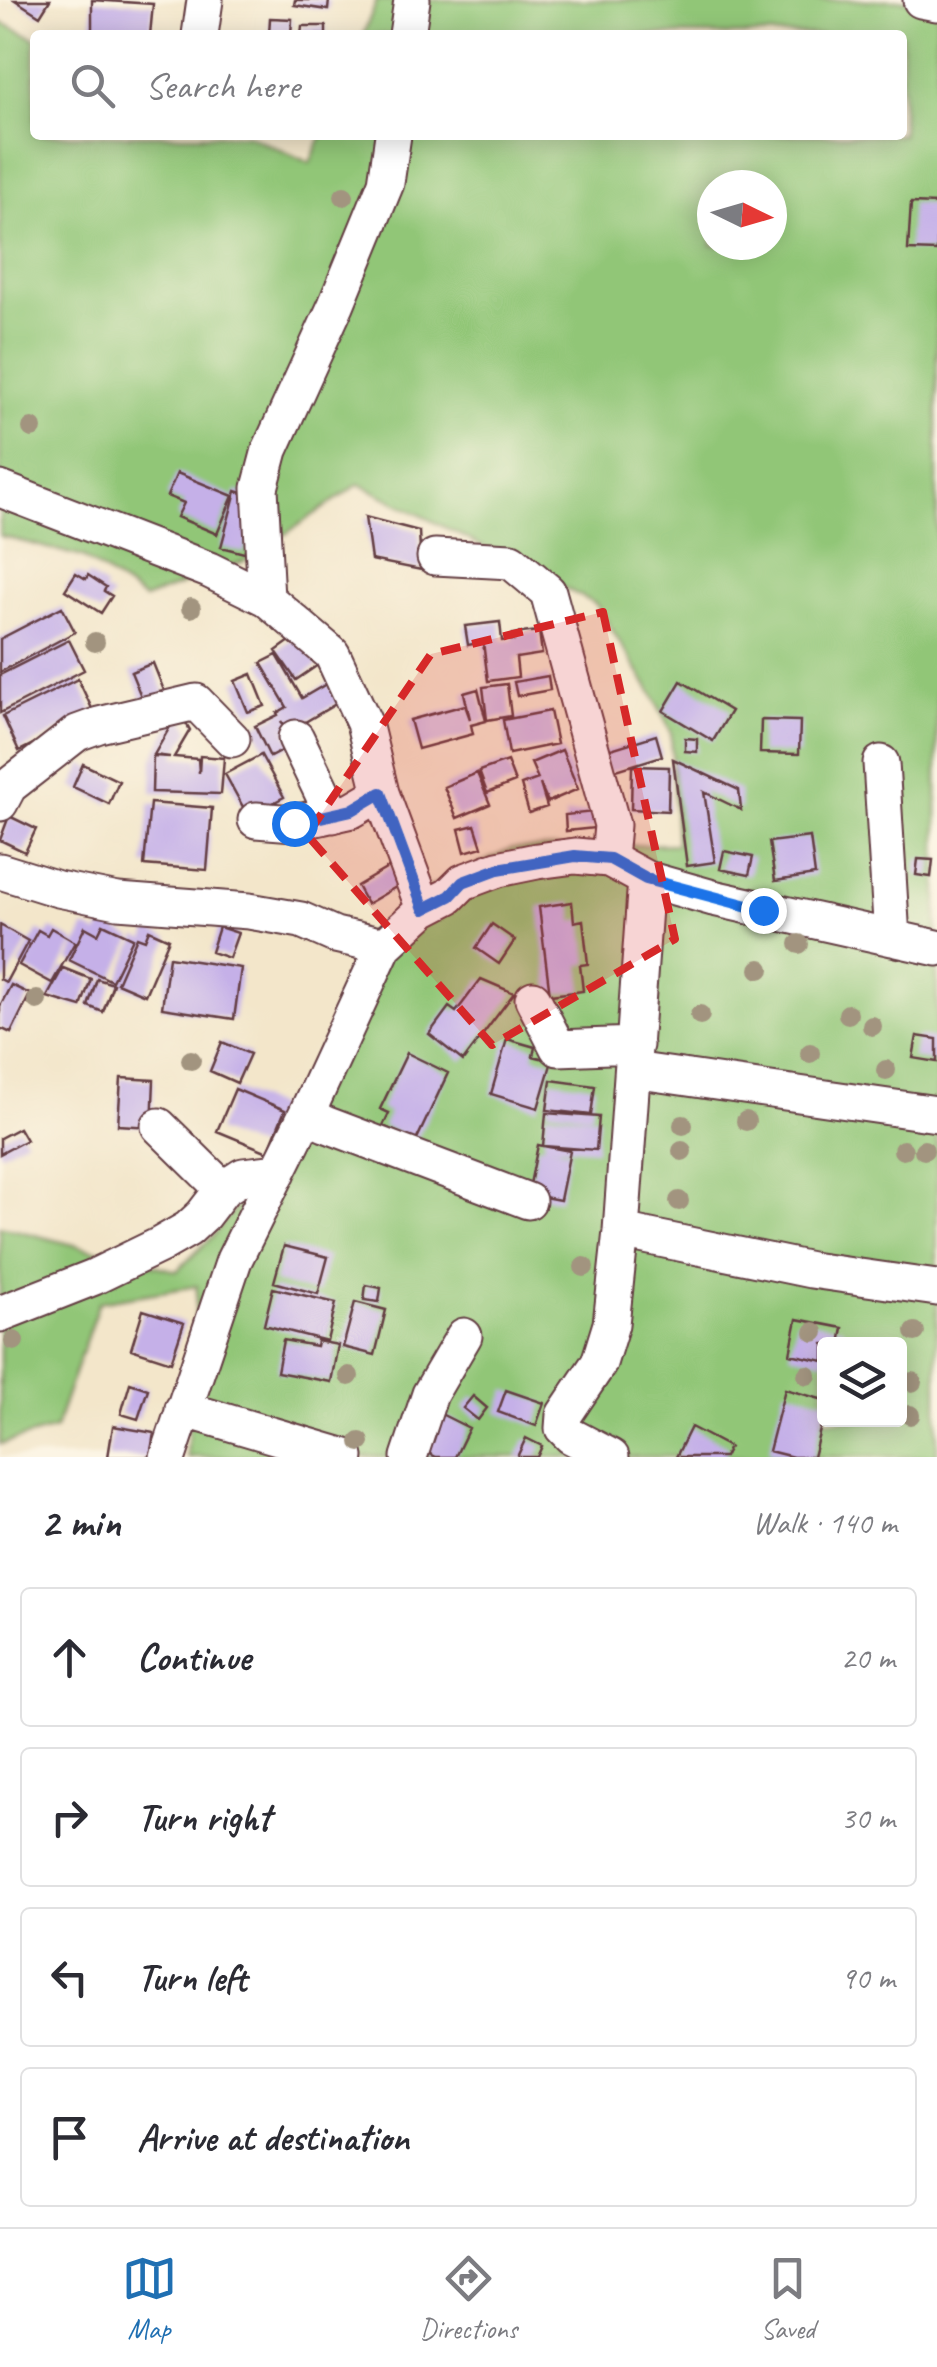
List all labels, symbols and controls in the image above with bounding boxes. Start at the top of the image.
search box [30,30,907,140]
icon: search [65,58,120,113]
text: Search here [145,62,300,109]
north arrow [697,170,787,260]
route start [272,801,318,847]
route end [741,888,787,934]
map controls [817,1337,907,1427]
button: layers [817,1337,907,1427]
text: 2 min [40,1496,120,1549]
text: Walk · 140 m [753,1502,897,1543]
icon: ahead [42,1630,97,1685]
text: Continue [137,1634,251,1681]
text: 20 m [841,1637,895,1678]
icon: right [42,1790,97,1845]
text: Turn right [137,1794,271,1841]
text: 30 m [841,1797,895,1838]
icon: left [42,1950,97,2005]
text: Turn left [137,1954,247,2001]
text: 90 m [841,1957,895,1998]
icon: arrive [42,2110,97,2165]
text: Arrive at destination [137,2114,409,2161]
tab: Map [122,2251,177,2346]
tab: Directions [420,2251,517,2346]
tab: Saved [760,2251,815,2346]

